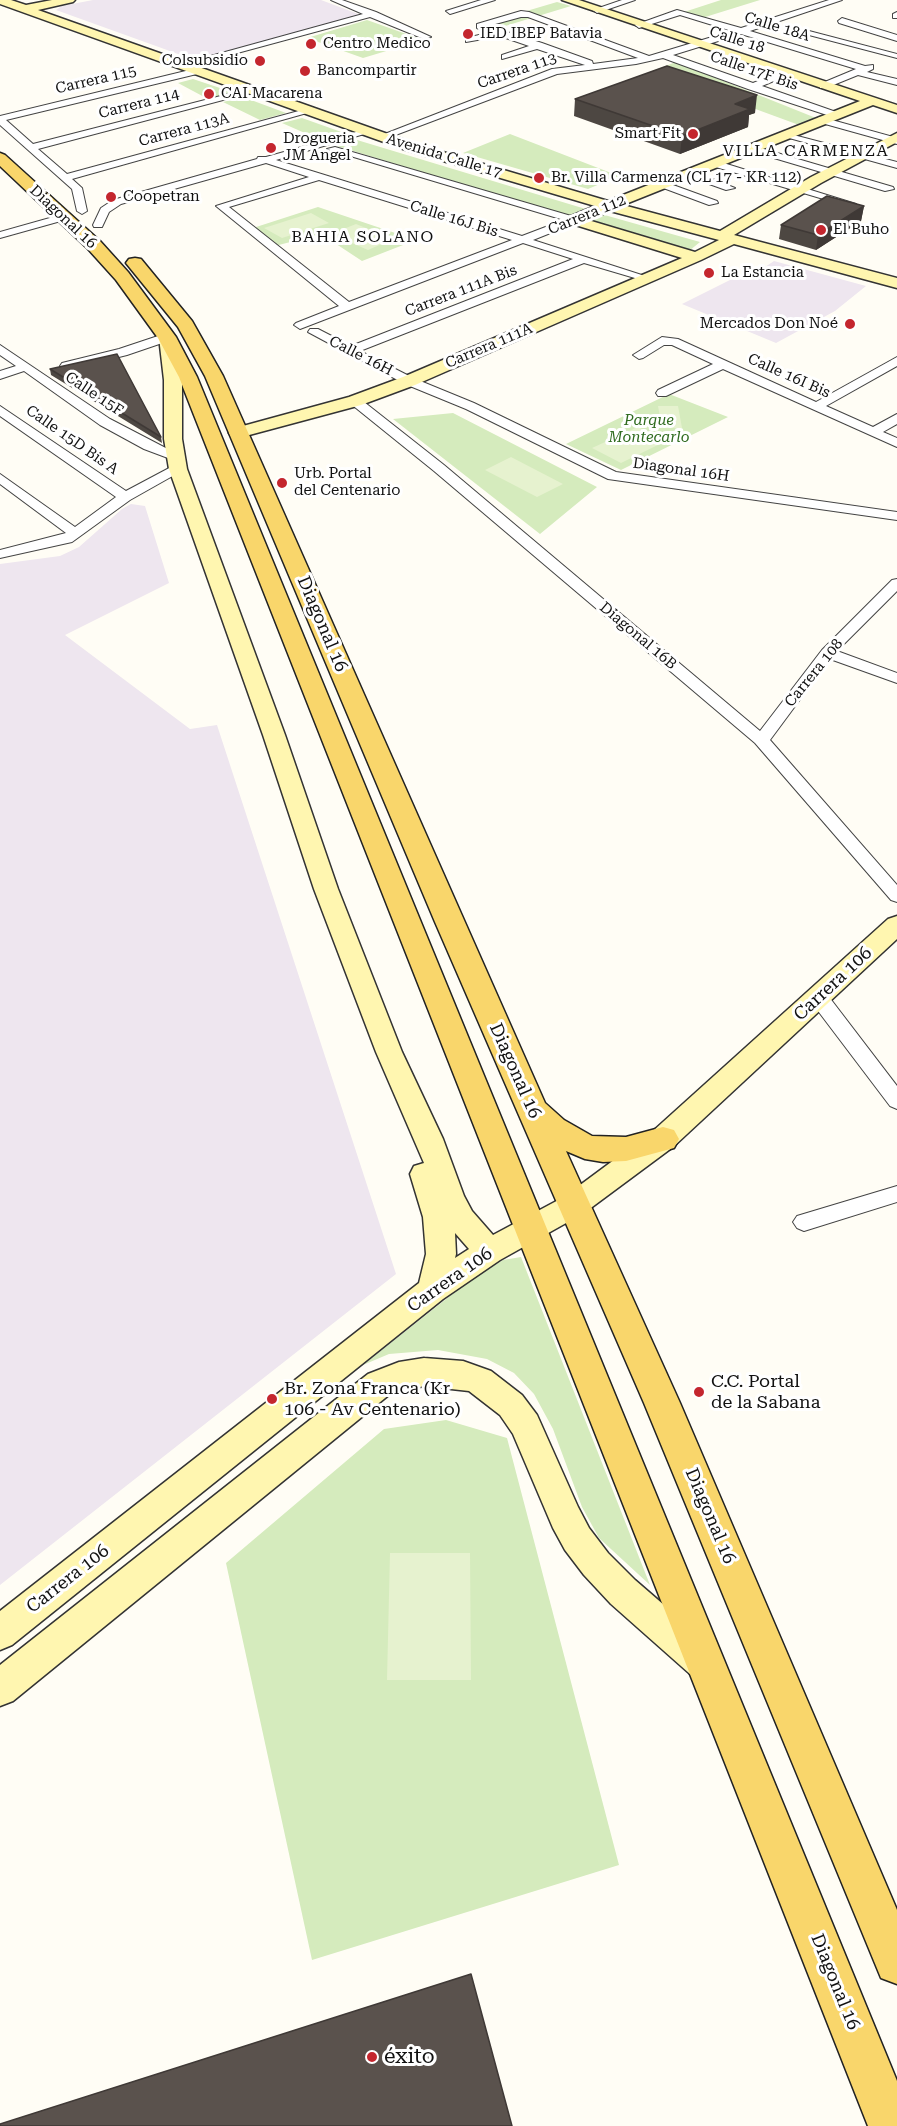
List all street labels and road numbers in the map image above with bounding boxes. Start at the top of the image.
street label: Calle 18A [742,9,812,45]
street label: Calle 18 [707,23,767,57]
street label: Calle 17F Bis [708,48,800,94]
street label: Carrera 113 [475,49,559,93]
street label: Carrera 115 [54,62,138,98]
street label: Carrera 114 [97,85,181,123]
street label: Carrera 113A [137,109,231,151]
street label: Avenida Calle 17 [384,130,504,182]
street label: Diagonal 16 [26,181,100,253]
street label: Carrera 112 [545,191,629,239]
street label: Calle 16J Bis [408,197,500,241]
street label: Carrera 111A Bis [402,261,520,321]
street label: Carrera 111A [443,320,535,372]
street label: Calle 16H [326,332,396,380]
street label: Calle 16I Bis [745,350,833,402]
street label: Calle 15F [62,368,126,420]
street label: Calle 15D Bis A [22,401,122,479]
street label: Diagonal 16H [632,454,730,486]
street label: Diagonal 16 [292,573,352,675]
street label: Diagonal 16B [596,599,680,673]
street label: Carrera 108 [781,635,847,711]
street label: Carrera 106 [789,942,877,1026]
street label: Diagonal 16 [484,1020,546,1122]
street label: Carrera 106 [403,1243,497,1317]
street label: Diagonal 16 [680,1465,740,1567]
street label: Carrera 106 [22,1540,114,1618]
street label: Diagonal 16 [806,1931,864,2033]

